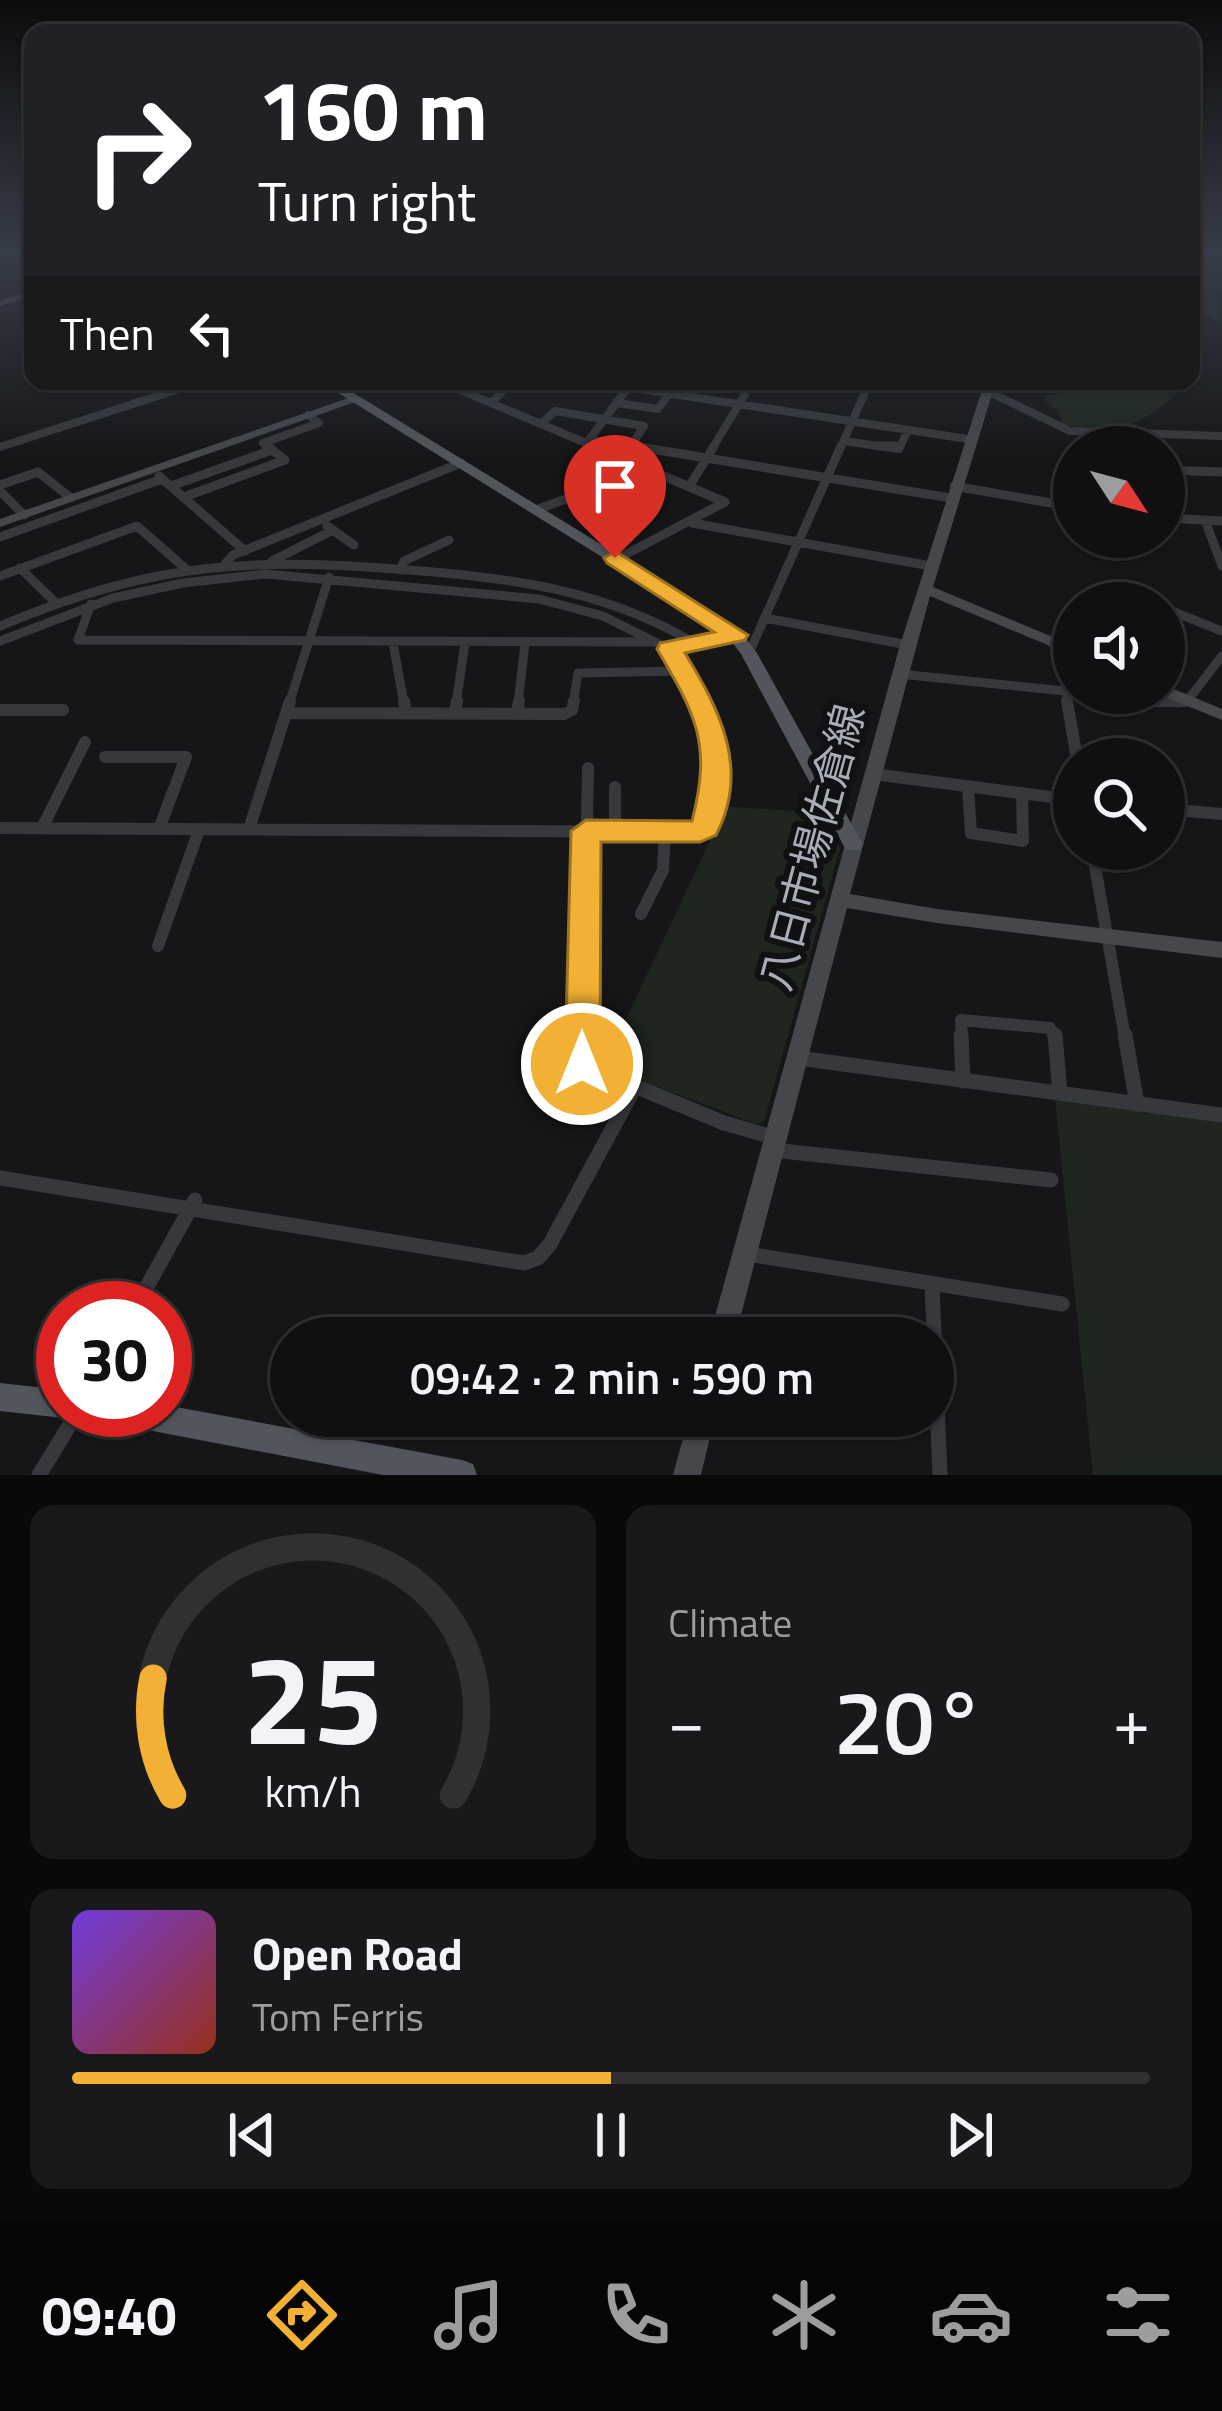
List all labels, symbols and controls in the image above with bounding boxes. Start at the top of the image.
text: 160 m [258,45,488,173]
icon: right [60,72,216,228]
text: Turn right [258,160,476,242]
text: Then [60,299,155,367]
icon: left [179,300,245,366]
north arrow [1053,426,1185,558]
map controls [1053,426,1185,870]
pin [564,435,666,558]
icon: arrive [582,453,648,519]
button: sound [1053,582,1185,714]
street label: 八日市場佐倉線 [742,697,880,997]
button: search [1053,738,1185,870]
position arrow [519,1001,645,1127]
speed limit sign: 30 [36,1281,192,1437]
text: 09:42 · 2 min · 590 m [410,1343,814,1411]
text: Climate [668,1593,792,1652]
text: 25 [243,1603,383,1792]
text: 20° [833,1652,985,1789]
text: − [668,1670,705,1771]
text: + [1113,1670,1150,1771]
text: km/h [264,1758,362,1824]
text: Open Road [252,1919,463,1987]
text: Tom Ferris [252,1987,424,2046]
icon: previous [219,2102,285,2168]
icon: pause [578,2102,644,2168]
icon: next [937,2102,1003,2168]
icon: directions [260,2273,344,2357]
icon: music [427,2273,511,2357]
icon: phone [594,2273,678,2357]
icon: climate [762,2273,846,2357]
icon: car [929,2273,1013,2357]
icon: filters [1096,2273,1180,2357]
text: 09:40 [42,2274,176,2356]

